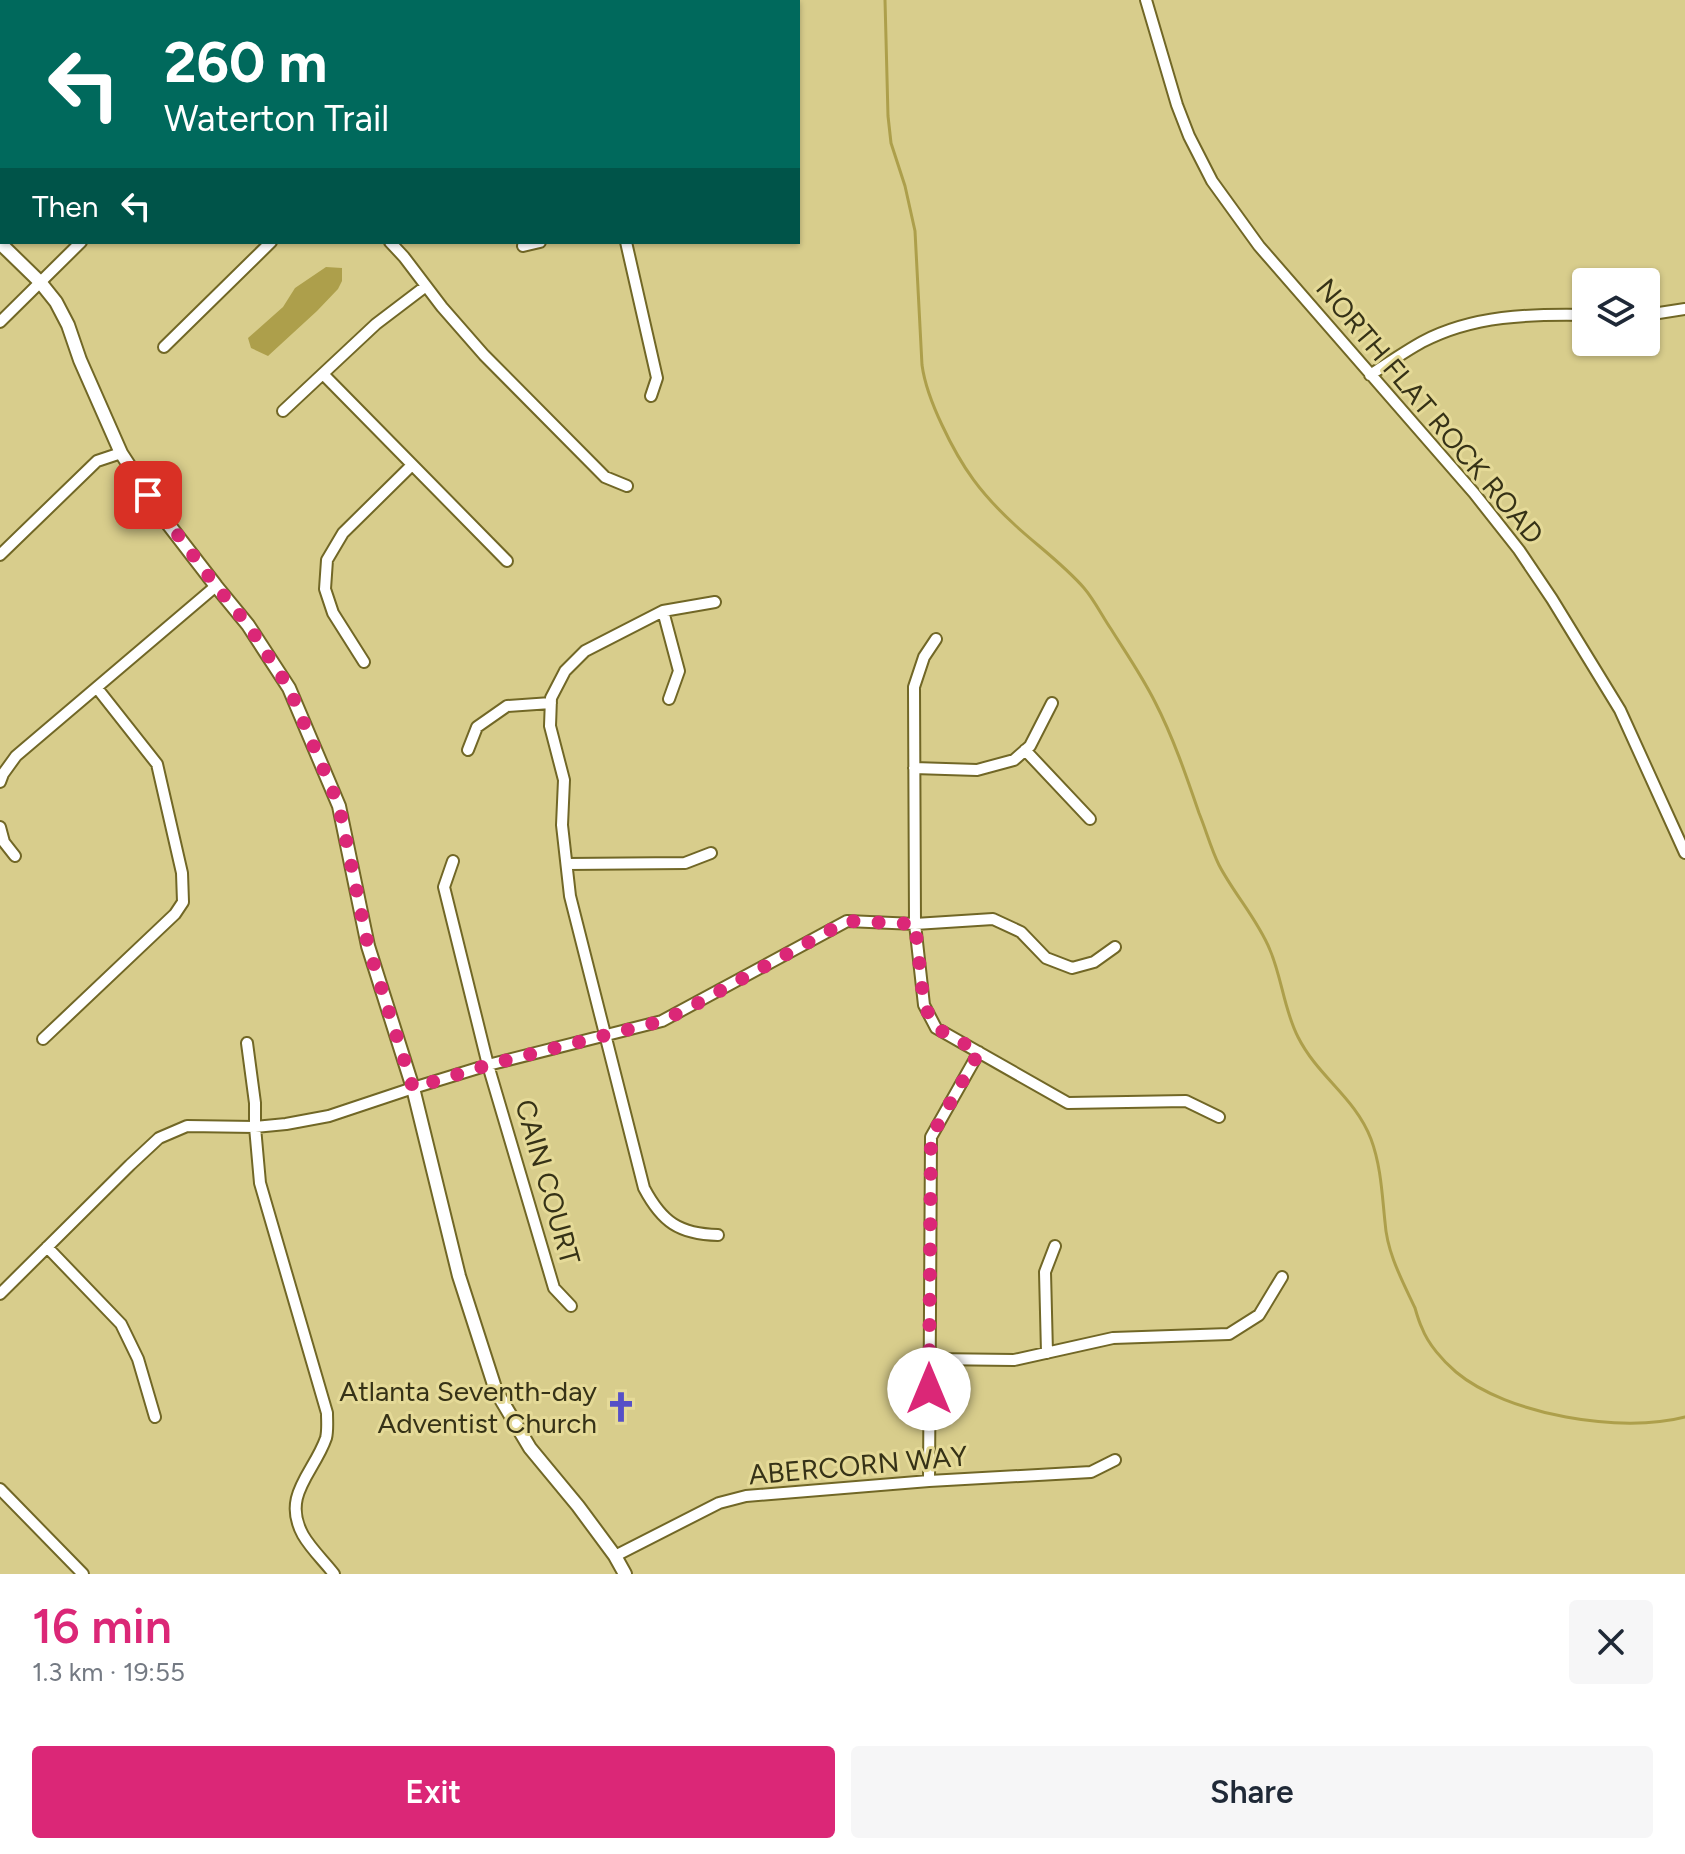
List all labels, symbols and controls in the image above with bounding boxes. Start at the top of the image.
text: 260 m [164,29,327,96]
icon: left [32,32,136,136]
text: Waterton Trail [164,97,389,140]
icon: left [114,184,158,228]
text: Then [32,188,98,225]
map controls [1572,268,1660,356]
button: layers [1572,268,1660,356]
street label: NORTH FLAT ROCK ROAD [1309,271,1551,551]
pin [114,461,182,529]
icon: arrive [126,473,170,517]
street label: CAIN COURT [508,1096,588,1269]
position arrow [887,1347,971,1431]
place label: Atlanta Seventh-day Adventist Church [339,1374,597,1440]
church icon: Atlanta Seventh-day Adventist Church [604,1390,638,1424]
street label: ABERCORN WAY [747,1438,969,1492]
text: 16 min [32,1597,172,1655]
button: close [1569,1600,1653,1684]
text: 1.3 km · 19:55 [32,1656,185,1688]
button: Exit [32,1746,835,1838]
button: Share [851,1746,1653,1838]

